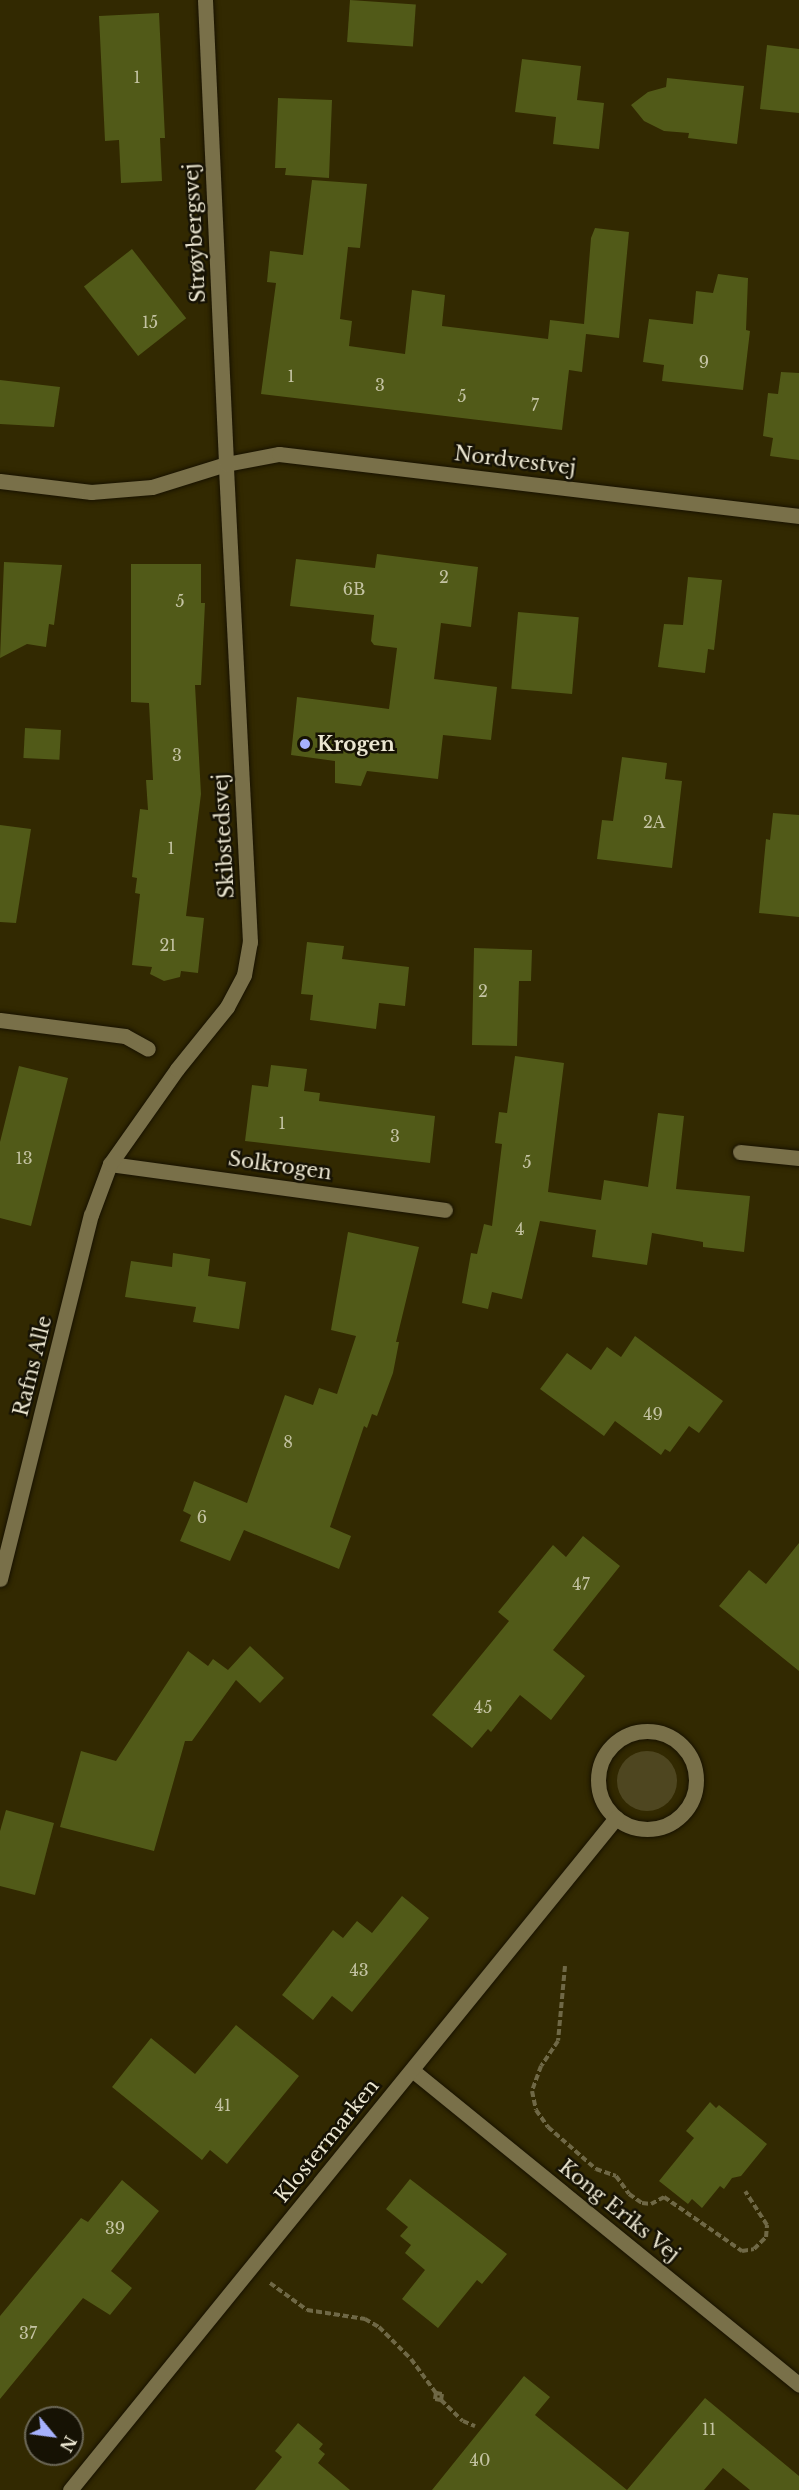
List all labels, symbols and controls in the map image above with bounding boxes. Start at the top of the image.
house number: 1 [133,67,141,87]
street label: Strøybergsvej [179,163,211,303]
house number: 15 [142,312,158,332]
house number: 9 [699,352,709,372]
house number: 1 [287,366,295,386]
house number: 3 [375,375,385,395]
house number: 5 [457,386,467,406]
house number: 7 [531,395,539,415]
street label: Nordvestvej [453,442,577,480]
house number: 2 [439,567,449,587]
house number: 6B [343,579,365,599]
house number: 5 [175,591,185,611]
place label: Krogen [317,732,395,756]
marker: Krogen [298,737,312,751]
house number: 3 [172,745,182,765]
street label: Skibstedsvej [209,773,239,899]
house number: 2A [643,812,665,832]
house number: 1 [167,838,175,858]
house number: 21 [160,935,176,955]
house number: 2 [478,981,488,1001]
house number: 1 [278,1113,286,1133]
house number: 3 [390,1126,400,1146]
street label: Solkrogen [227,1147,333,1185]
house number: 13 [16,1148,32,1168]
house number: 5 [522,1152,532,1172]
house number: 4 [515,1219,525,1239]
street label: Rafns Alle [9,1313,57,1419]
house number: 49 [643,1404,663,1424]
house number: 8 [283,1432,293,1452]
house number: 6 [197,1507,207,1527]
house number: 47 [572,1574,590,1594]
house number: 45 [474,1697,492,1717]
house number: 43 [349,1960,369,1980]
street label: Klostermarken [270,2075,384,2207]
house number: 41 [215,2095,231,2115]
street label: Kong Eriks Vej [553,2155,685,2267]
house number: 39 [105,2218,125,2238]
house number: 37 [19,2323,37,2343]
north arrow [24,2406,84,2466]
house number: 11 [702,2419,716,2439]
text: N [56,2432,80,2455]
house number: 40 [470,2450,490,2470]

